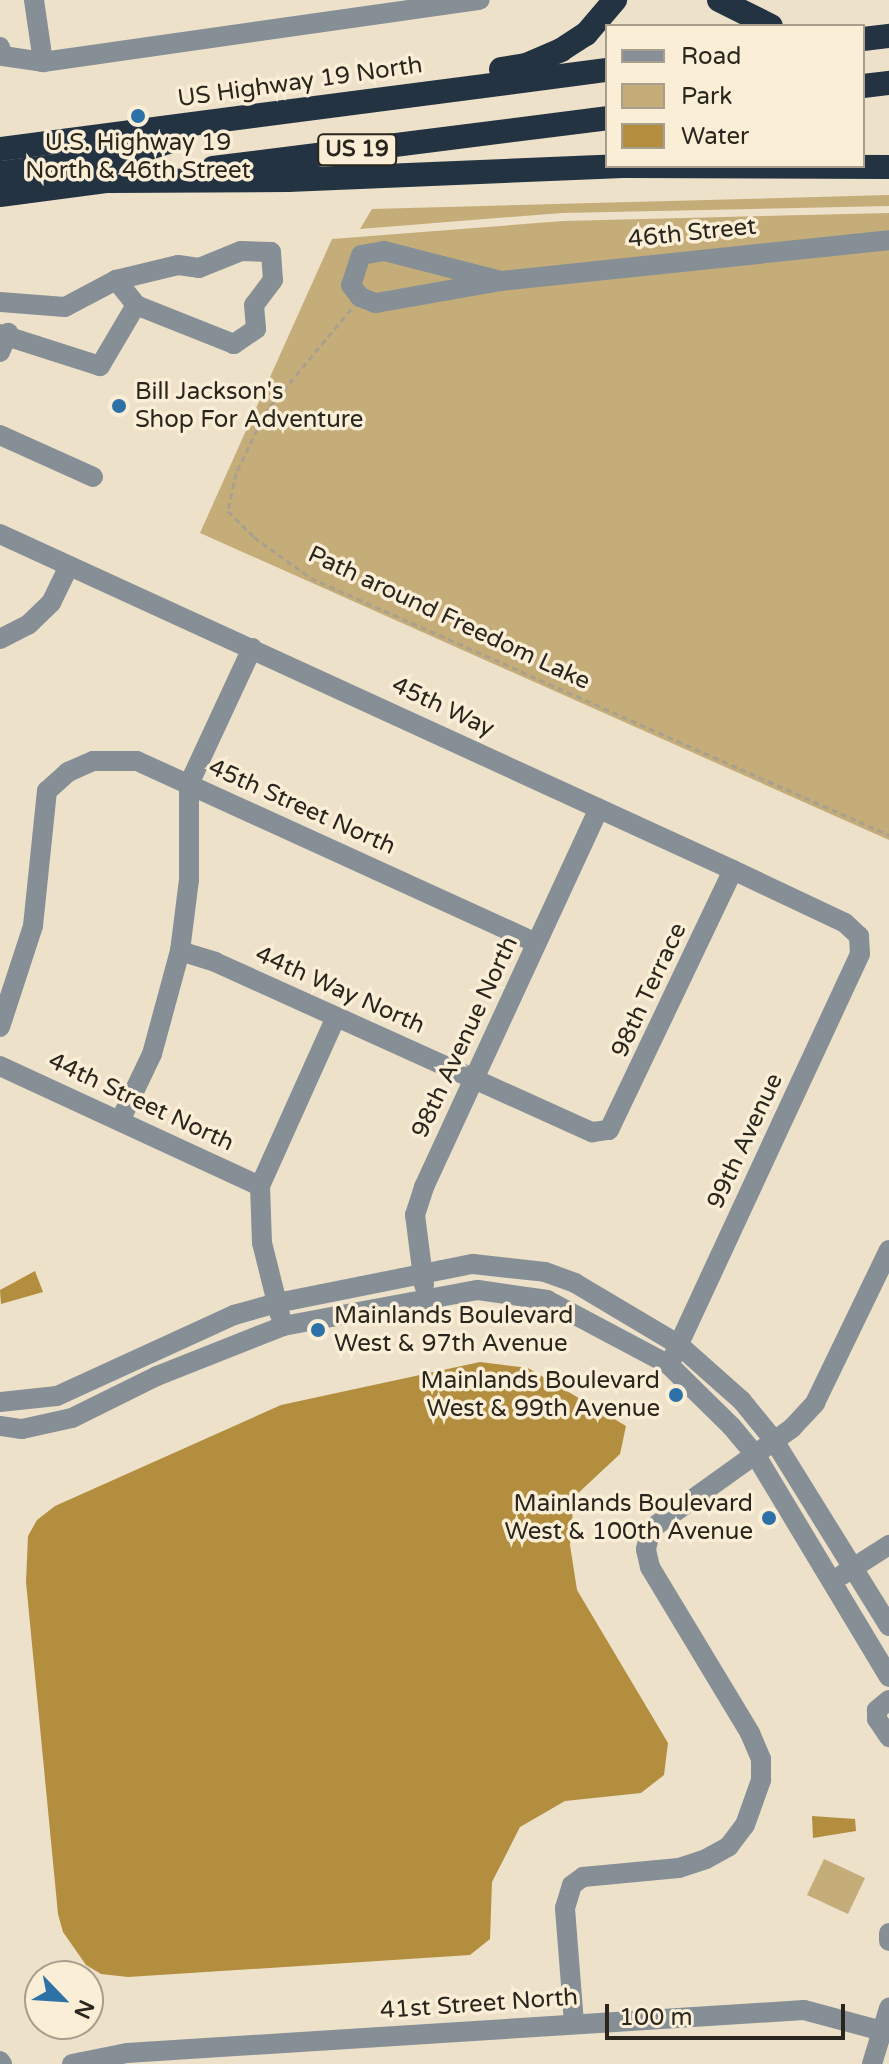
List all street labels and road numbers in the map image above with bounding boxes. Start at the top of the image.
street label: US Highway 19 North [176,51,424,113]
road number: US 19 [317,132,397,168]
street label: 46th Street [626,212,758,254]
street label: Path around Freedom Lake [303,540,595,696]
street label: 45th Way [387,671,499,743]
street label: 45th Street North [204,753,400,861]
street label: 98th Terrace [605,918,693,1062]
street label: 98th Avenue North [406,932,524,1142]
street label: 44th Way North [251,940,429,1040]
street label: 44th Street North [44,1046,238,1158]
street label: 99th Avenue [701,1069,789,1213]
street label: 41st Street North [379,1983,579,2025]

